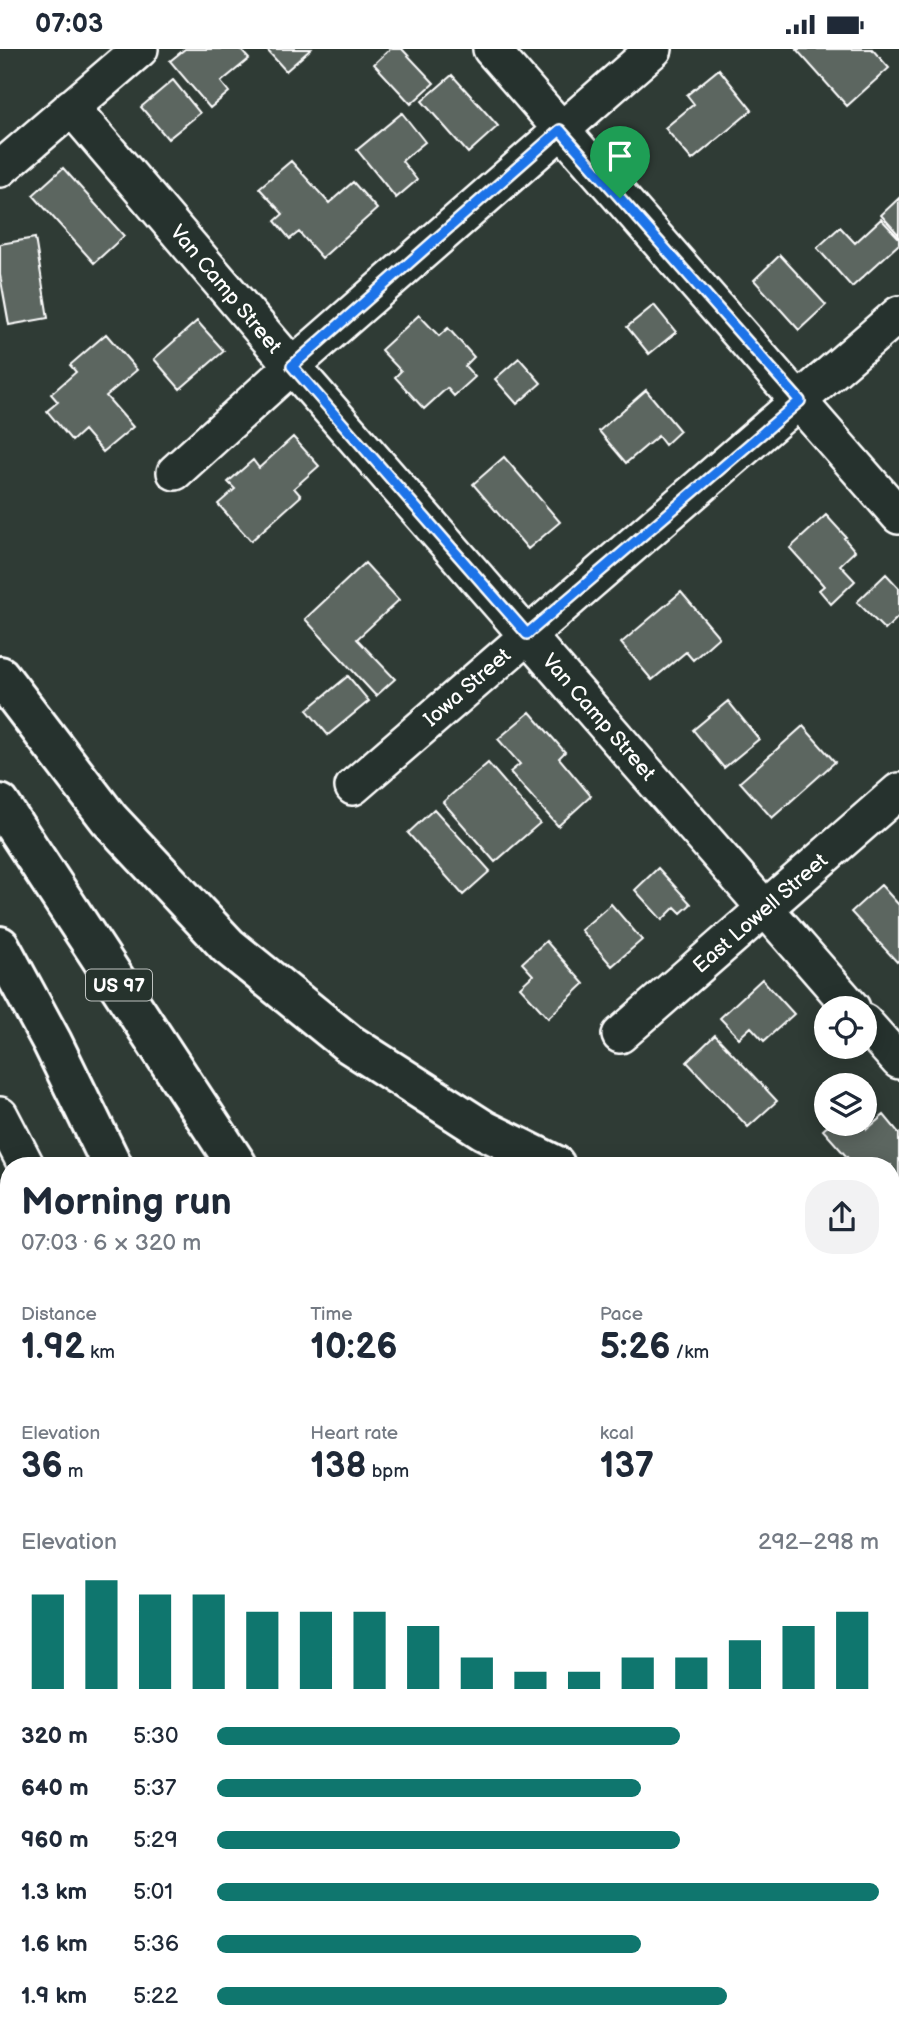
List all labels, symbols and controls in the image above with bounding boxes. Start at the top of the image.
text: 07:03 [35,9,103,40]
pin [590,126,650,198]
icon: arrive [601,137,639,175]
street label: Van Camp Street [165,220,287,359]
street label: Iowa Street [419,642,516,732]
street label: Van Camp Street [537,649,661,786]
street label: East Lowell Street [688,848,833,979]
road number: US 97 [86,969,152,1001]
map controls [814,996,877,1136]
button: locate [814,996,877,1059]
button: layers [814,1073,877,1136]
text: Morning run [21,1180,232,1225]
button: share [805,1180,879,1254]
text: 07:03 · 6 × 320 m [21,1229,201,1257]
text: Distance [21,1303,97,1326]
text: Time [310,1303,352,1326]
text: Pace [600,1303,643,1326]
text: 1.92 [21,1326,85,1369]
text: 10:26 [310,1326,397,1369]
text: 5:26 [600,1326,670,1369]
text: km [85,1341,115,1364]
text: /km [670,1341,709,1364]
text: Elevation [21,1422,100,1445]
text: Heart rate [310,1422,398,1445]
text: kcal [600,1422,634,1445]
text: 36 [21,1445,63,1488]
text: 138 [310,1445,367,1488]
text: 137 [600,1445,654,1488]
text: m [63,1460,84,1483]
text: bpm [367,1460,409,1483]
text: Elevation [21,1528,117,1556]
text: 292–298 m [758,1528,879,1556]
text: 320 m [21,1722,88,1750]
text: 5:30 [133,1722,179,1750]
text: 640 m [21,1774,89,1802]
text: 5:37 [133,1774,176,1802]
text: 960 m [21,1826,89,1854]
text: 5:29 [133,1826,178,1854]
text: 1.3 km [21,1878,87,1906]
text: 5:01 [133,1878,173,1906]
text: 1.6 km [21,1930,88,1958]
text: 5:36 [133,1930,179,1958]
text: 1.9 km [21,1982,87,2010]
text: 5:22 [133,1982,178,2010]

